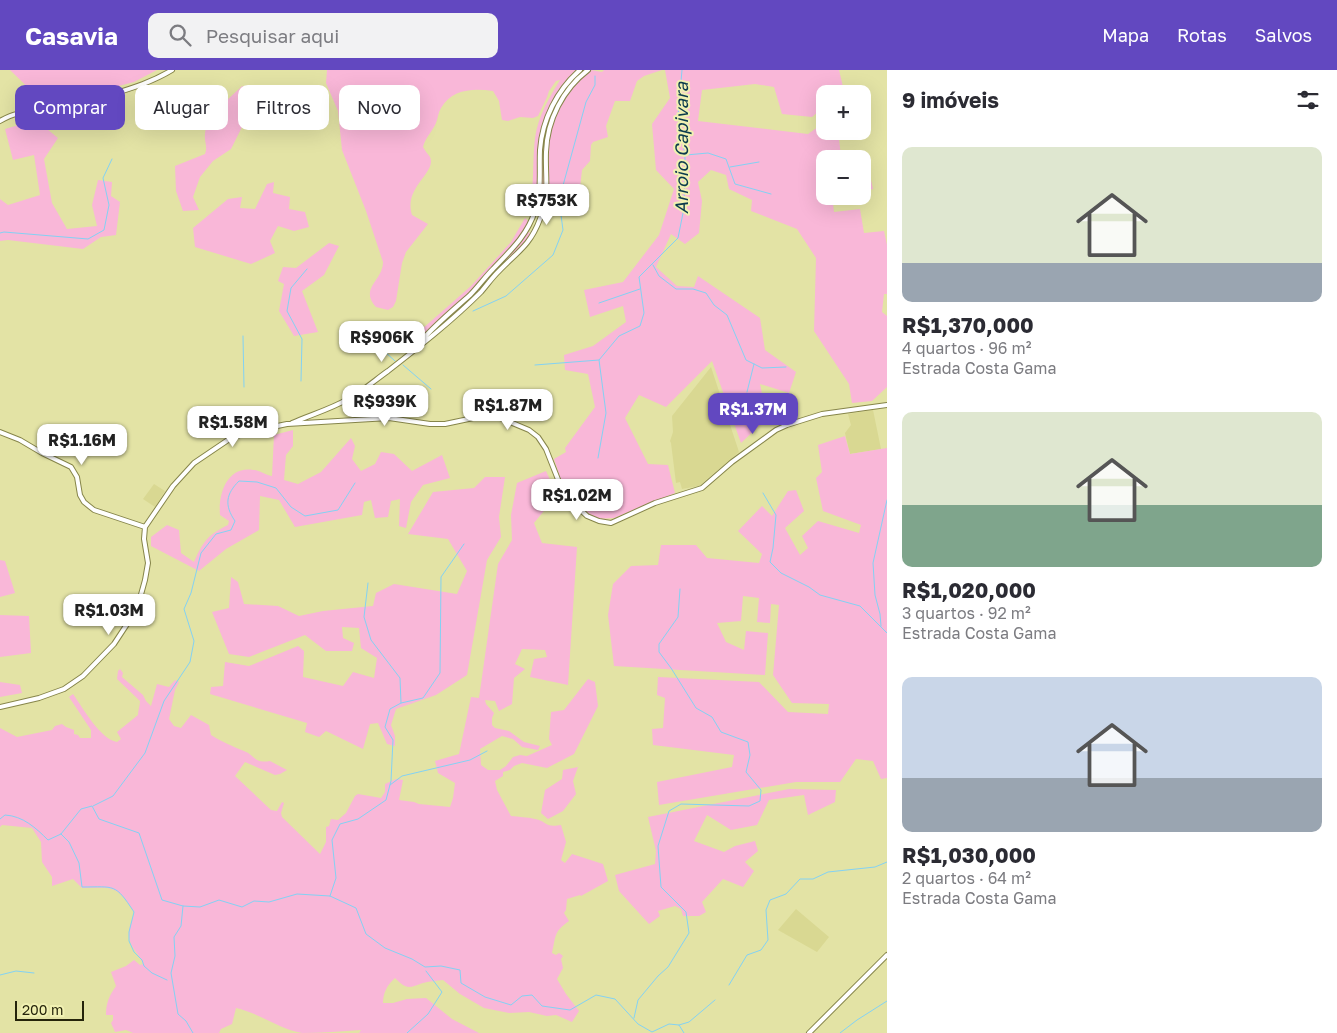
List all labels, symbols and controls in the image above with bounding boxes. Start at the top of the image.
search box [148,13,498,58]
text: Casavia [25,21,118,50]
icon: search [166,21,194,49]
text: Pesquisar aqui [206,24,339,47]
text: Mapa [1102,24,1149,46]
text: Rotas [1177,24,1227,46]
text: Salvos [1255,24,1312,46]
water label: Arroio Capivara [670,81,692,214]
chip: Comprar [15,85,125,130]
chip: Alugar [135,85,228,130]
chip: Filtros [238,85,329,130]
chip: Novo [339,85,420,130]
map controls [816,85,871,205]
button: + [816,85,871,140]
icon: filters [1294,86,1322,114]
text: 9 imóveis [902,87,999,113]
button: − [816,150,871,205]
icon: home [1067,180,1157,270]
pin: R$753K [506,184,588,226]
text: R$753K [516,190,578,210]
text: R$1,370,000 [902,312,1034,338]
pin: R$906K [341,320,423,363]
text: R$906K [350,327,414,347]
text: 4 quartos · 96 m² [902,338,1031,358]
text: Estrada Costa Gama [902,358,1057,378]
pin: R$939K [344,384,426,427]
pin: R$1.87M [462,388,554,431]
text: R$939K [353,391,417,411]
pin: R$1.37M [707,392,799,435]
text: R$1.87M [474,395,542,415]
text: R$1.37M [719,399,787,419]
pin: R$1.58M [187,406,279,448]
text: R$1.58M [198,412,268,432]
pin: R$1.16M [36,424,128,466]
text: R$1.16M [48,430,116,450]
icon: home [1067,445,1157,535]
pin: R$1.02M [531,478,623,521]
text: R$1.02M [542,485,612,505]
text: R$1,020,000 [902,577,1036,603]
pin: R$1.03M [63,594,155,636]
text: R$1.03M [74,600,144,620]
text: 3 quartos · 92 m² [902,603,1031,623]
text: Estrada Costa Gama [902,623,1057,643]
icon: home [1067,710,1157,800]
text: R$1,030,000 [902,842,1036,868]
text: 2 quartos · 64 m² [902,868,1031,888]
text: Estrada Costa Gama [902,888,1057,908]
scale bar [15,998,84,1021]
text: 200 m [22,1001,63,1018]

